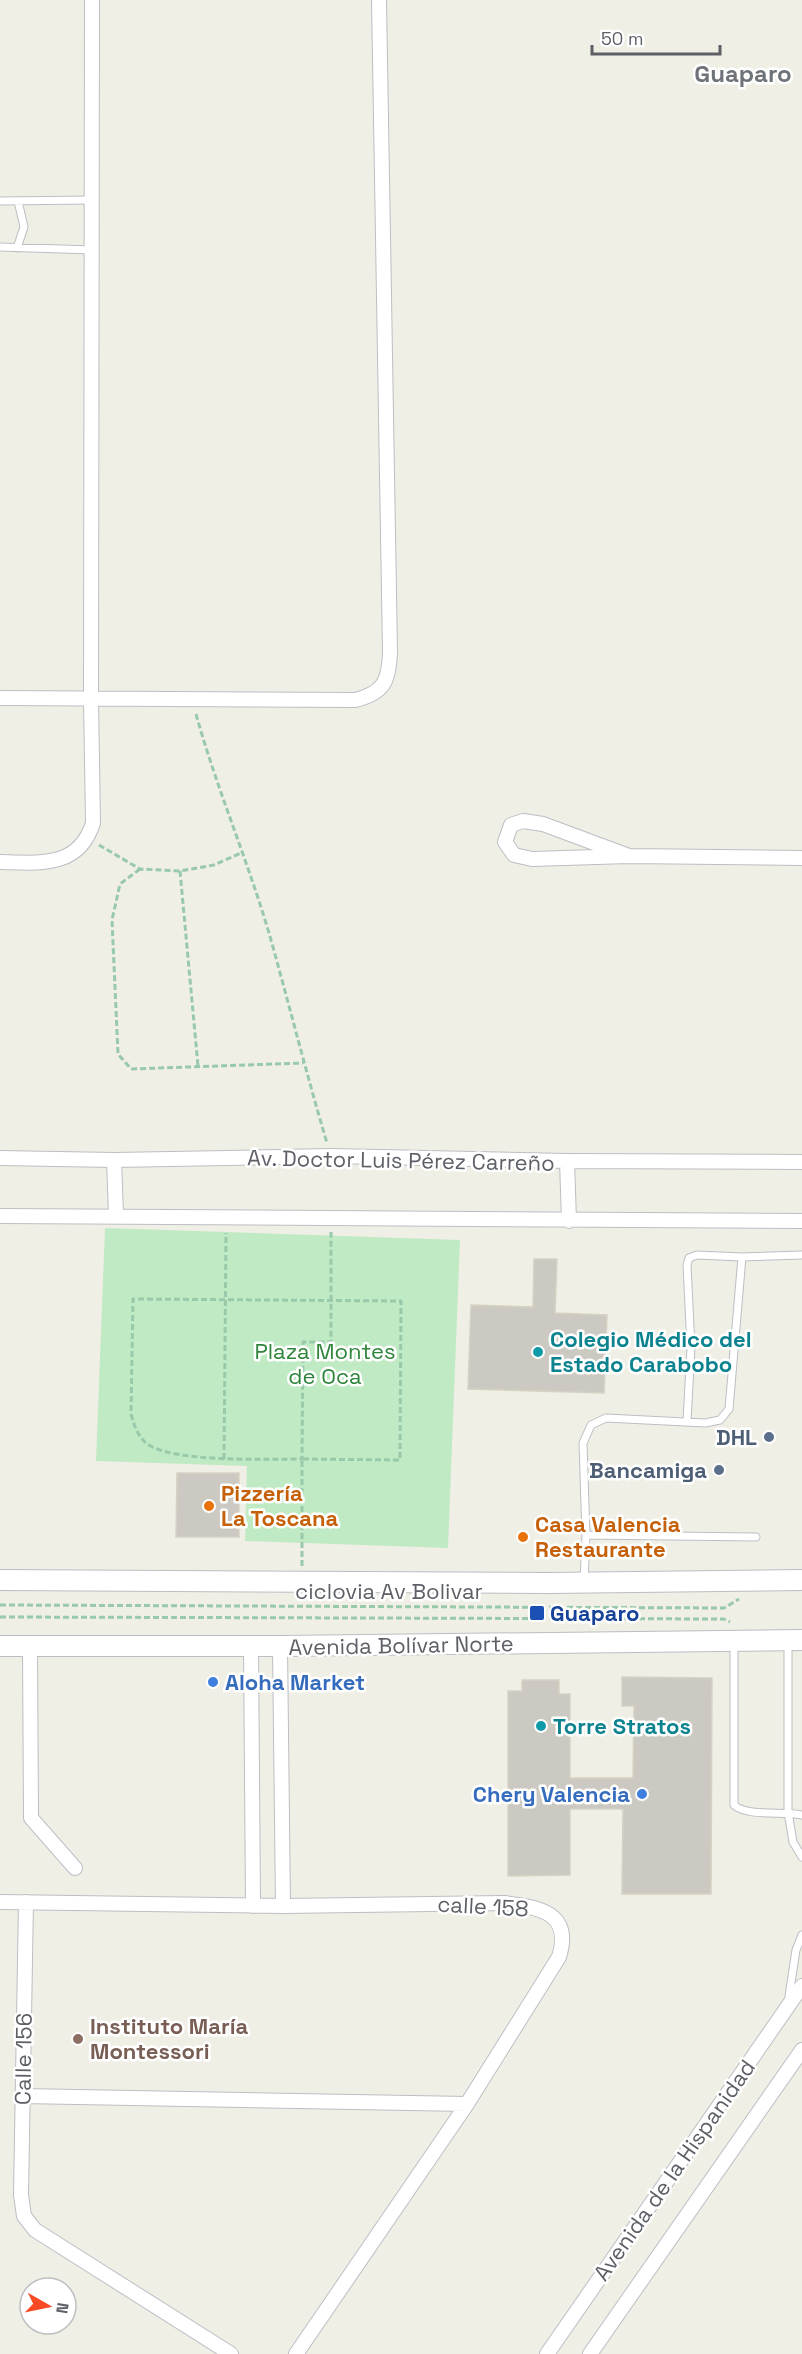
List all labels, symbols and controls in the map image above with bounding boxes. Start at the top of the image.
scale bar [592,18,720,56]
text: 50 m [601,27,643,50]
district label: Guaparo [694,58,792,89]
street label: Av. Doctor Luis Pérez Carreño [247,1143,555,1177]
place label: Colegio Médico del Estado Carabobo [550,1325,752,1378]
park label: Plaza Montes de Oca [254,1337,396,1390]
marker: Colegio Médico del Estado Carabobo [531,1345,545,1359]
place label: DHL [716,1423,757,1451]
marker: DHL [762,1430,776,1444]
place label: Bancamiga [589,1456,707,1484]
marker: Bancamiga [712,1463,726,1477]
place label: Pizzería La Toscana [221,1479,339,1532]
marker: Pizzería La Toscana [202,1499,216,1513]
place label: Casa Valencia Restaurante [535,1510,681,1563]
marker: Casa Valencia Restaurante [516,1530,530,1544]
street label: ciclovia Av Bolivar [295,1577,483,1605]
place label: Guaparo [550,1599,639,1627]
marker: Guaparo [528,1604,546,1622]
street label: Avenida Bolívar Norte [288,1629,514,1661]
place label: Aloha Market [225,1668,365,1696]
marker: Aloha Market [206,1675,220,1689]
place label: Torre Stratos [553,1712,691,1740]
marker: Torre Stratos [534,1719,548,1733]
place label: Chery Valencia [473,1780,630,1808]
marker: Chery Valencia [635,1787,649,1801]
street label: calle 158 [437,1890,529,1922]
place label: Instituto María Montessori [90,2012,249,2065]
street label: Calle 156 [8,2013,38,2105]
marker: Instituto María Montessori [71,2032,85,2046]
street label: Avenida de la Hispanidad [587,2054,761,2286]
north arrow [18,2276,78,2336]
text: N [51,2301,74,2315]

